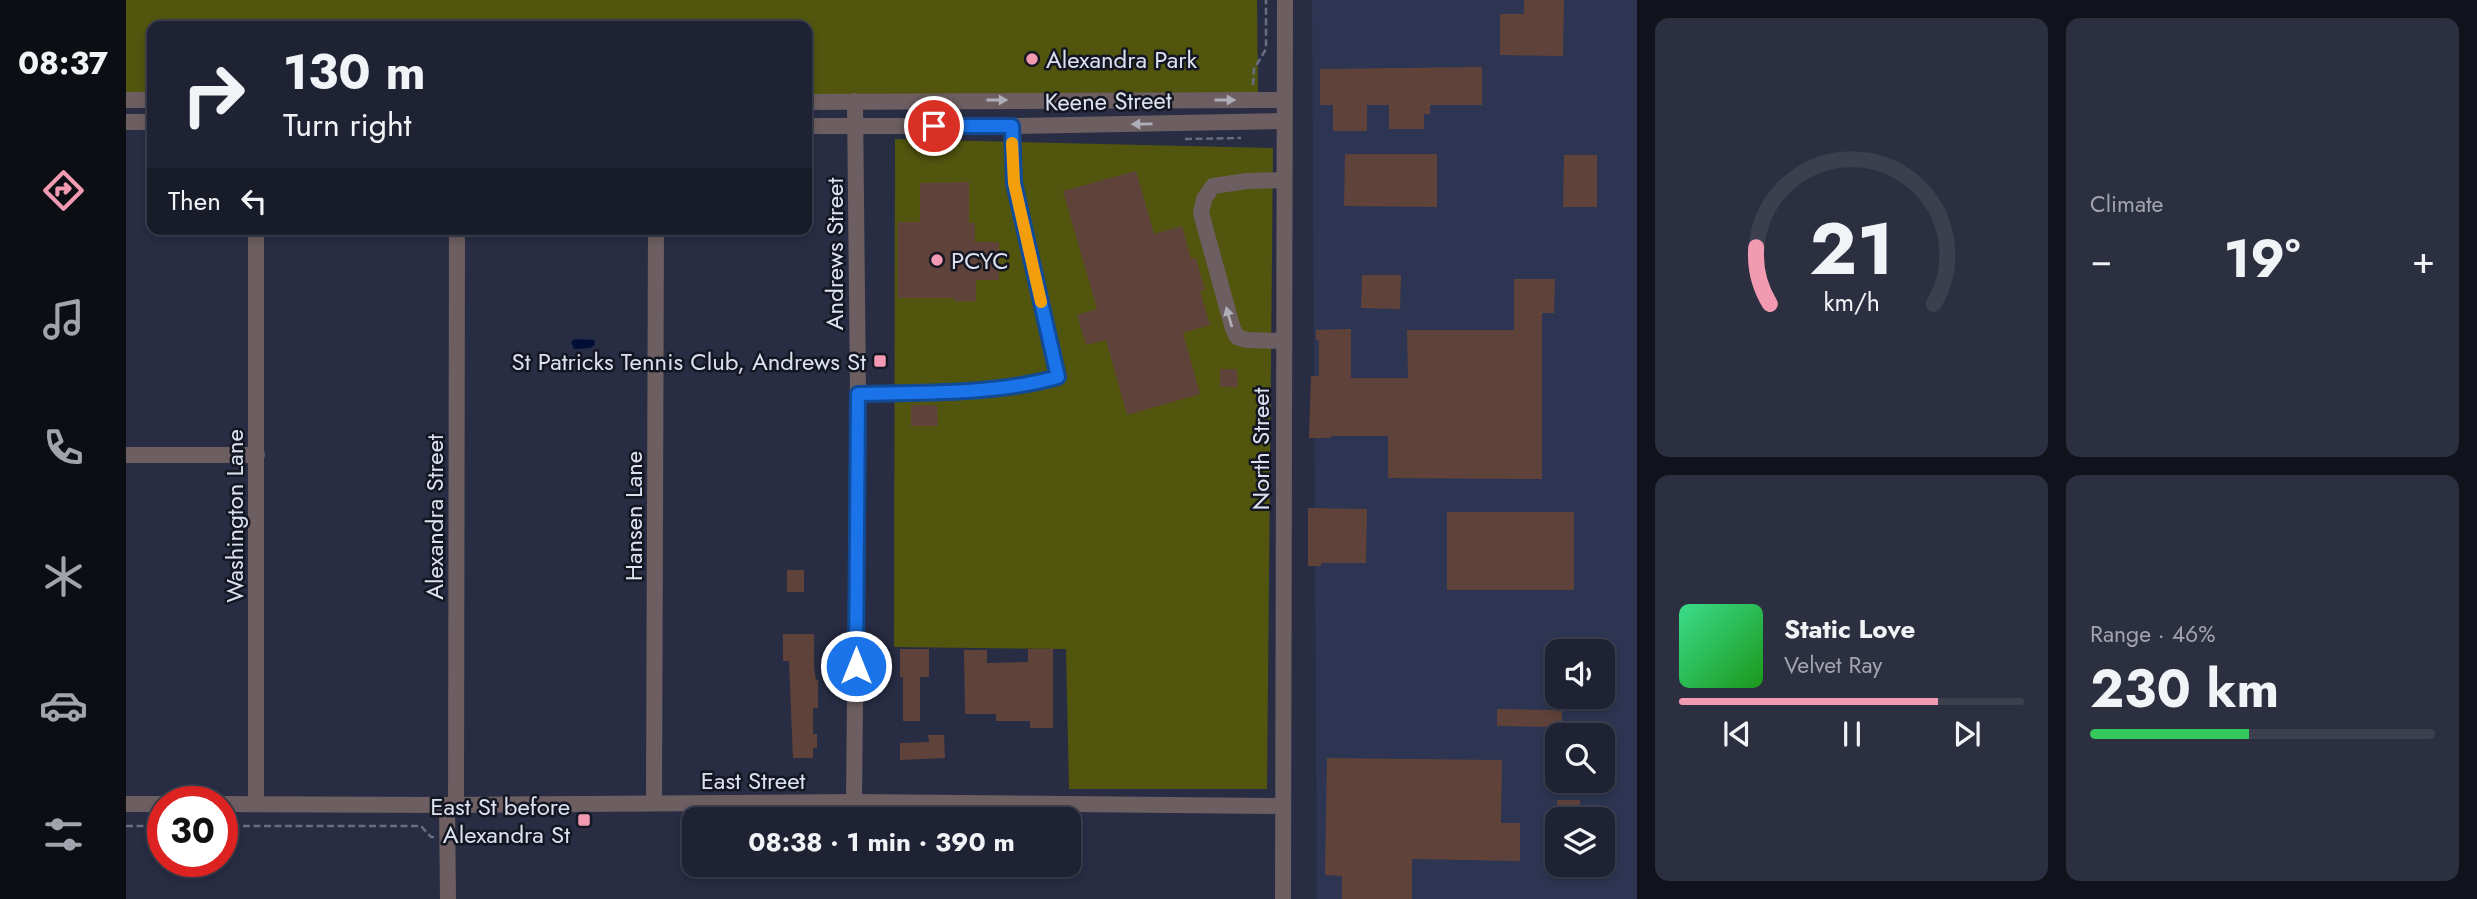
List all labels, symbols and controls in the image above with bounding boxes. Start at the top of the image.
text: 130 m [283,37,426,107]
text: 08:37 [18,40,108,86]
place label: Alexandra Park [1046,42,1197,77]
icon: right [168,49,259,140]
marker: Alexandra Park [1024,51,1040,67]
street label: Keene Street [1044,82,1172,120]
one-way arrow [986,94,1008,106]
one-way arrow [1214,94,1236,106]
pin [904,96,964,156]
text: Turn right [283,102,412,148]
icon: arrive [915,107,953,145]
one-way arrow [1131,118,1153,129]
icon: directions [39,166,88,215]
street label: Andrews Street [817,178,852,330]
text: Then [168,182,221,220]
icon: left [235,182,273,220]
text: Climate [2090,187,2163,221]
text: 21 [1809,196,1894,301]
text: 19° [2224,221,2300,297]
text: − [2090,232,2112,287]
text: + [2412,232,2435,287]
place label: PCYC [951,243,1009,278]
marker: PCYC [929,252,945,268]
text: km/h [1823,283,1880,319]
icon: music [39,295,88,344]
one-way arrow [1224,306,1234,327]
place label: St Patricks Tennis Club, Andrews St [512,344,866,379]
marker: St Patricks Tennis Club, Andrews St [872,353,888,369]
street label: North Street [1243,387,1278,510]
icon: phone [39,423,88,472]
street label: Washington Lane [217,429,252,603]
street label: Alexandra Street [417,434,452,600]
street label: Hansen Lane [616,451,651,581]
icon: climate [39,552,88,601]
text: Static Love [1784,610,1916,648]
text: Range · 46% [2090,617,2216,651]
position arrow [819,629,893,703]
map controls [1545,639,1615,877]
button: sound [1545,639,1615,709]
text: Velvet Ray [1784,648,1882,682]
text: 230 km [2090,651,2279,727]
icon: car [39,681,88,730]
icon: previous [1718,715,1756,753]
icon: pause [1833,715,1871,753]
icon: next [1948,715,1986,753]
button: search [1545,723,1615,793]
street label: East Street [701,763,806,798]
speed limit sign: 30 [147,786,238,877]
place label: East St before Alexandra St [430,789,570,852]
button: layers [1545,807,1615,877]
icon: filters [39,810,88,859]
marker: East St before Alexandra St [576,812,592,828]
text: 08:38 · 1 min · 390 m [748,823,1015,861]

